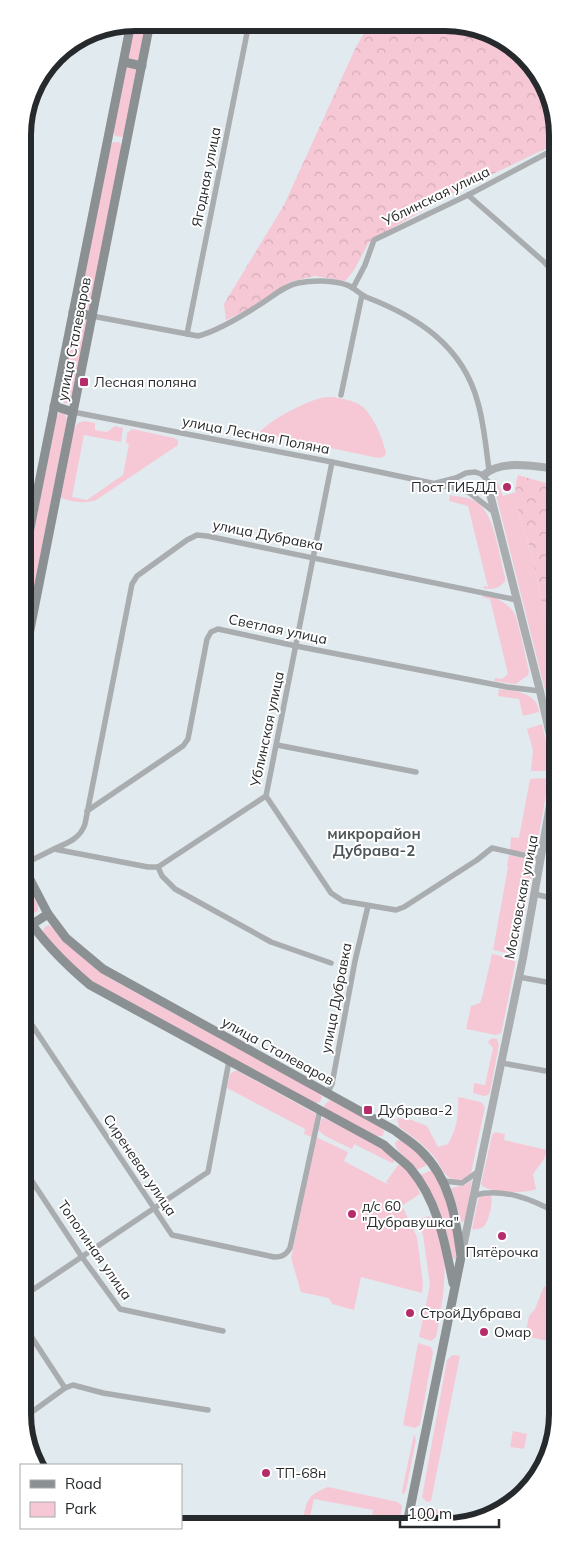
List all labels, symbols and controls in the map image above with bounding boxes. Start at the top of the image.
street label: Ягодная улица [187,125,225,229]
street label: Ублинская улица [378,162,493,230]
street label: улица Сталеваров [53,275,95,402]
place label: Лесная поляна [94,373,197,391]
marker: Лесная поляна [78,376,90,388]
street label: улица Лесная Поляна [181,412,331,458]
place label: Пост ГИБДД [411,478,497,496]
marker: Пост ГИБДД [501,481,513,493]
street label: улица Дубравка [211,515,325,555]
street label: Светлая улица [227,610,329,648]
street label: Ублинская улица [246,670,288,789]
district label: микрорайон Дубрава-2 [327,824,421,860]
street label: Московская улица [500,833,542,961]
street label: улица Дубравка [316,941,356,1055]
street label: улица Сталеваров [219,1013,338,1089]
place label: Дубрава-2 [378,1101,453,1119]
marker: Дубрава-2 [362,1104,374,1116]
street label: Сиреневая улица [99,1111,181,1219]
street label: Тополиная улица [54,1197,136,1303]
place label: д/с 60 "Дубравушка" [362,1197,459,1231]
marker: д/с 60 "Дубравушка" [346,1208,358,1220]
marker: Пятёрочка [496,1230,508,1242]
place label: Пятёрочка [465,1243,539,1261]
place label: СтройДубрава [420,1304,521,1322]
marker: СтройДубрава [404,1307,416,1319]
place label: Омар [494,1323,531,1341]
marker: Омар [478,1326,490,1338]
legend [20,1464,182,1529]
place label: ТП-68н [276,1464,326,1482]
marker: ТП-68н [260,1467,272,1479]
text: Road [65,1474,102,1493]
scale bar [400,1496,499,1528]
text: Park [65,1499,97,1518]
text: 100 m [408,1504,452,1523]

